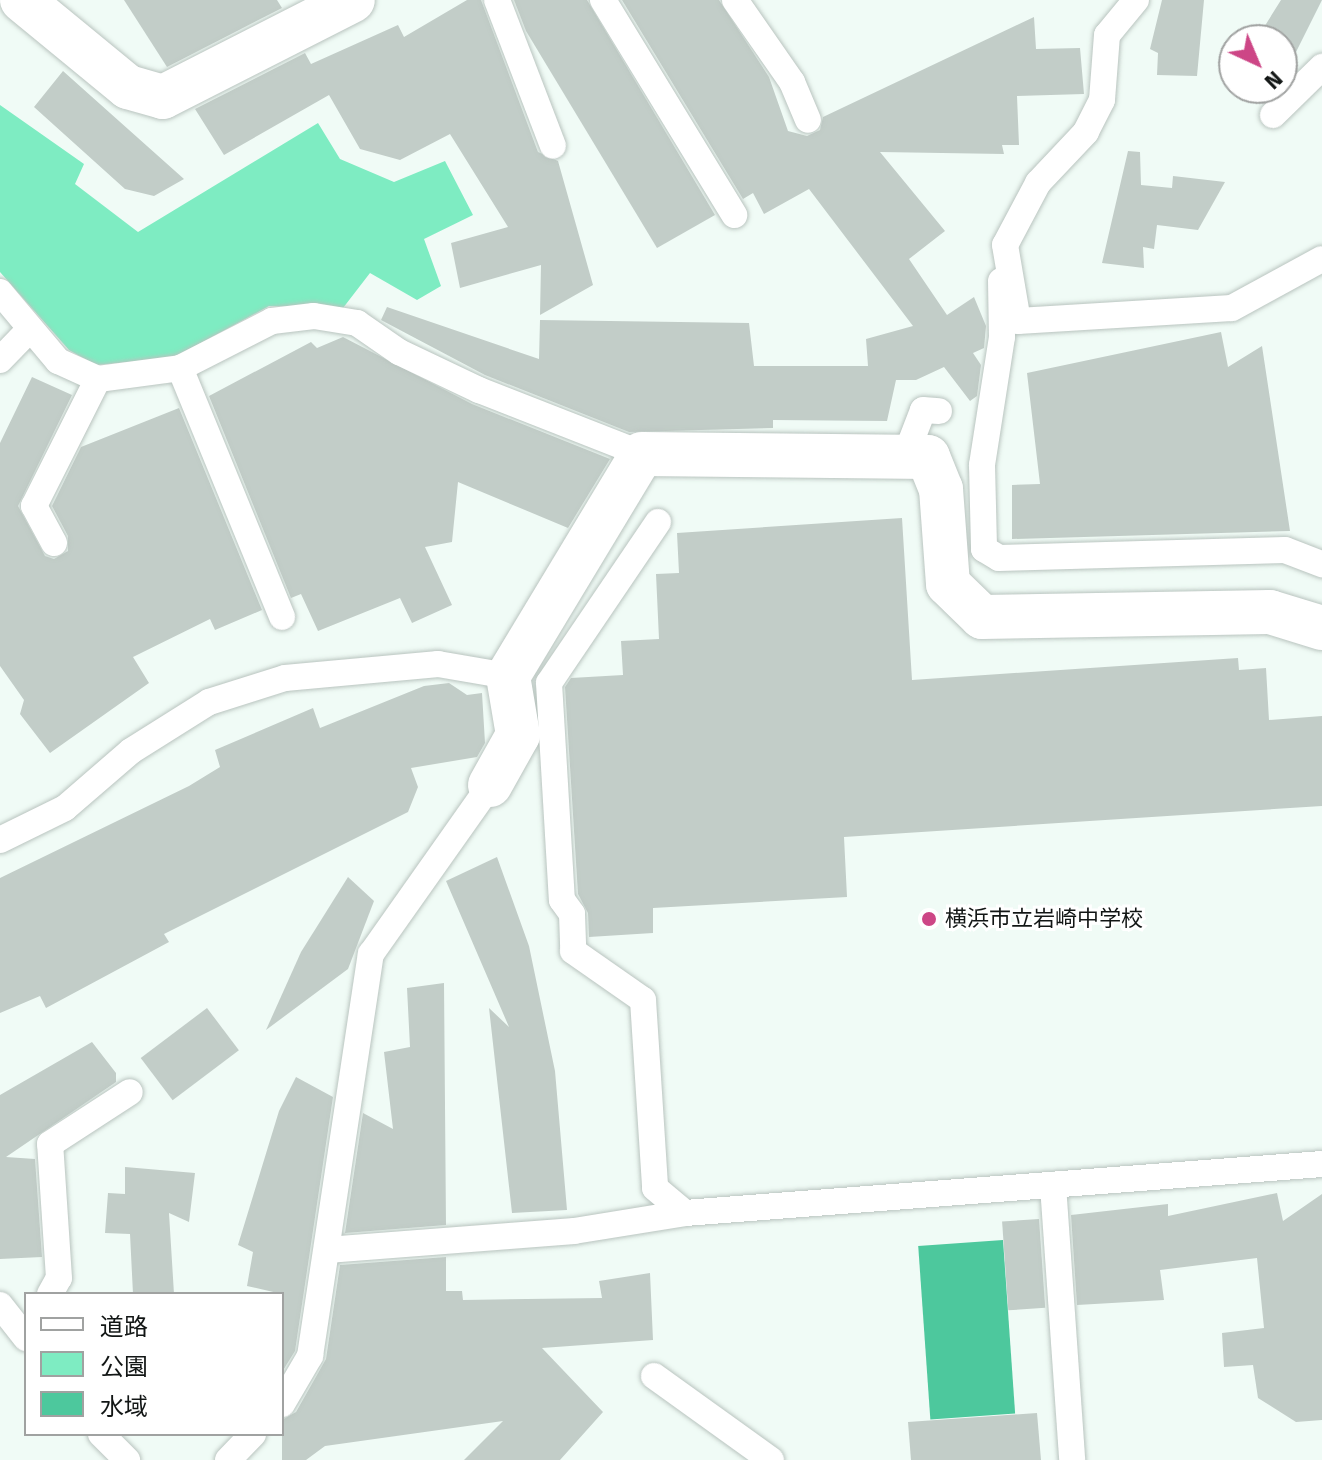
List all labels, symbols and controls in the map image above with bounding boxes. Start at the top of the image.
north arrow [1218,24,1298,104]
text: N [1259,65,1288,95]
place label: 横浜市立岩崎中学校 [945,906,1143,932]
marker: 横浜市立岩崎中学校 [920,910,938,928]
legend [24,1292,284,1436]
text: 道路 [100,1313,148,1341]
text: 公園 [100,1353,148,1381]
text: 水域 [100,1393,148,1421]

